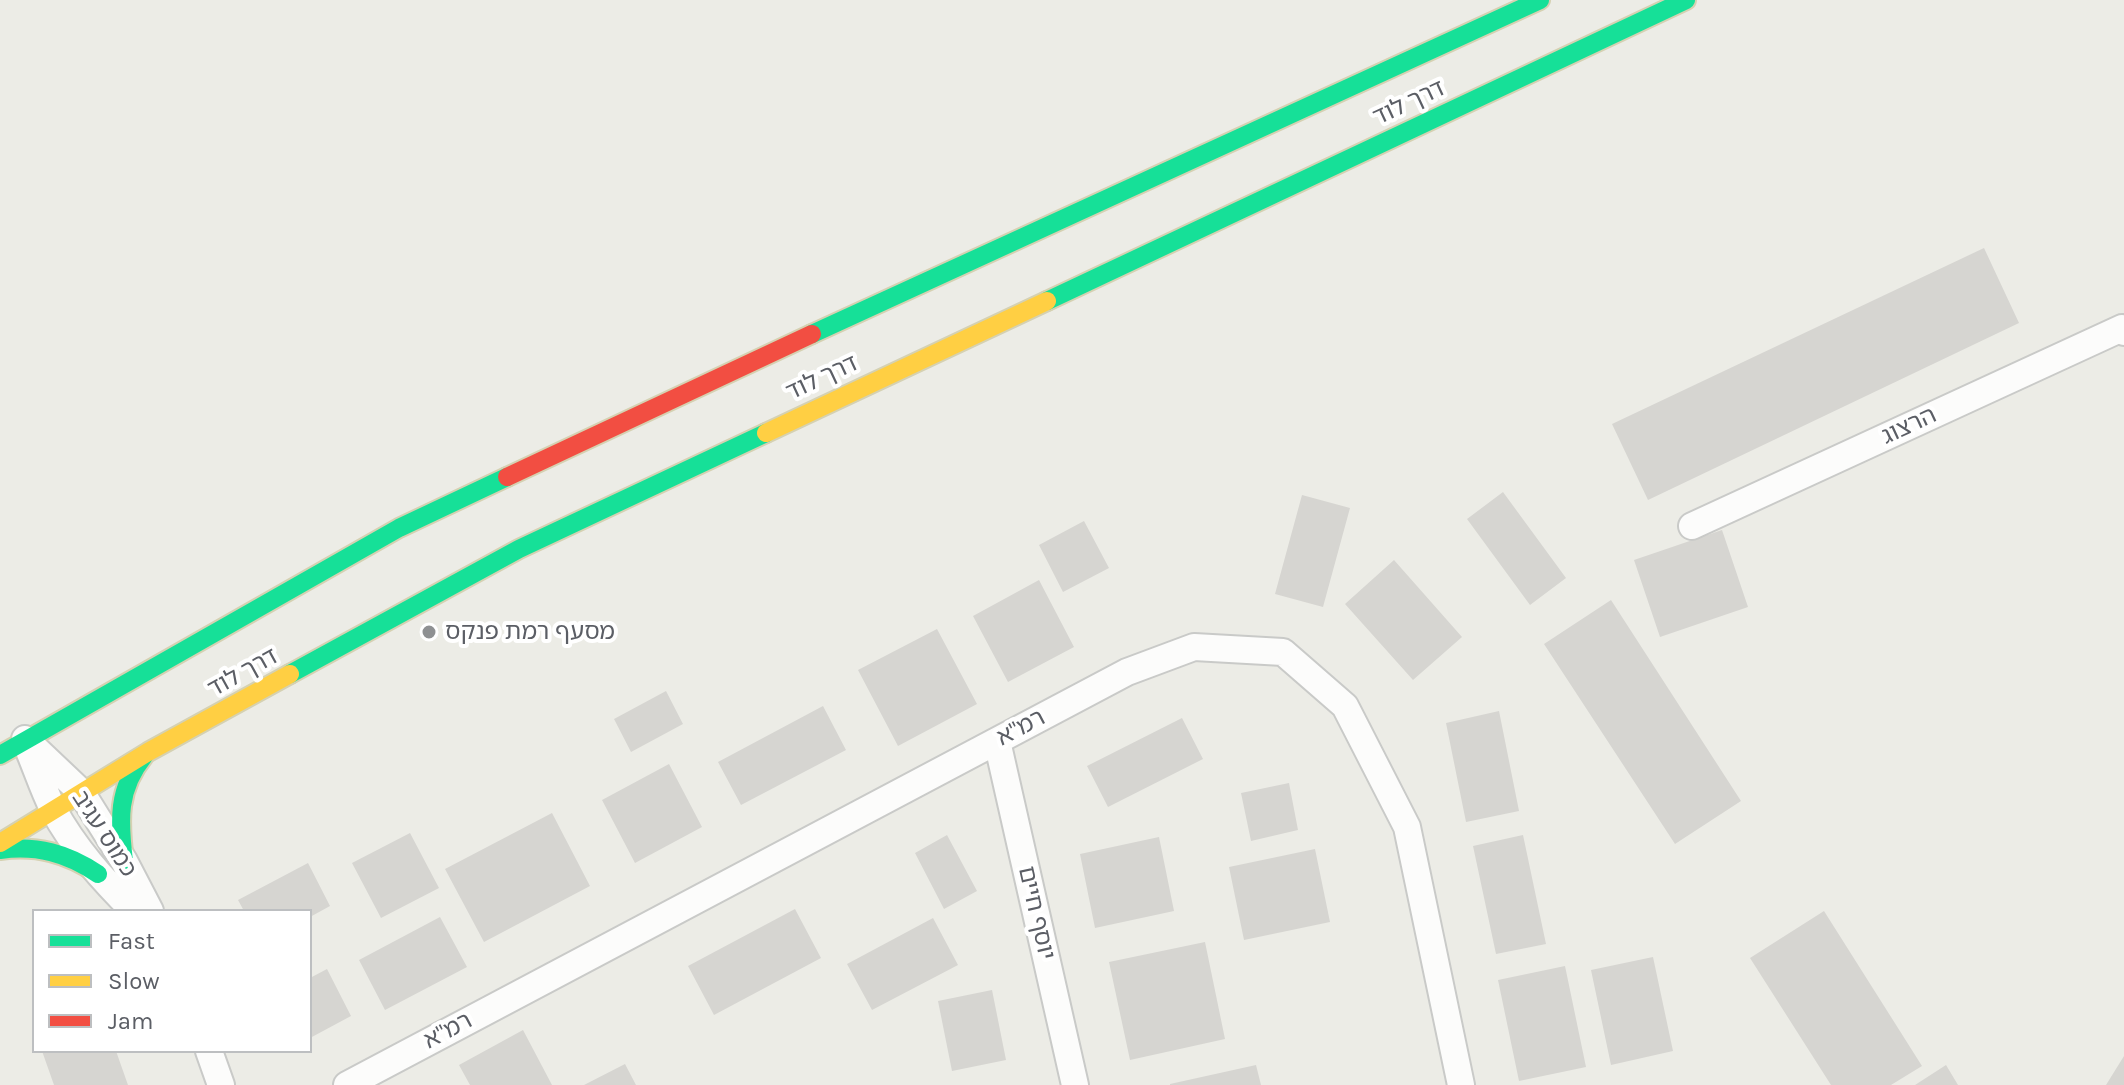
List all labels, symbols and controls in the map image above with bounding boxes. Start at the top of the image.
street label: דרך לוד [1369,74,1449,132]
street label: דרך לוד [782,349,862,407]
street label: הרצוג [1877,401,1941,451]
place label: מסעף רמת פנקס [445,618,615,646]
marker: מסעף רמת פנקס [420,623,438,641]
street label: דרך לוד [203,642,283,704]
street label: רמ"א [992,703,1050,753]
street label: כמוס עגיב [65,785,143,883]
street label: יוסף חיים [1011,863,1061,963]
legend [32,909,312,1053]
text: Fast [108,927,155,955]
text: Slow [108,967,160,995]
street label: רמ"א [419,1006,477,1056]
text: Jam [108,1007,153,1035]

